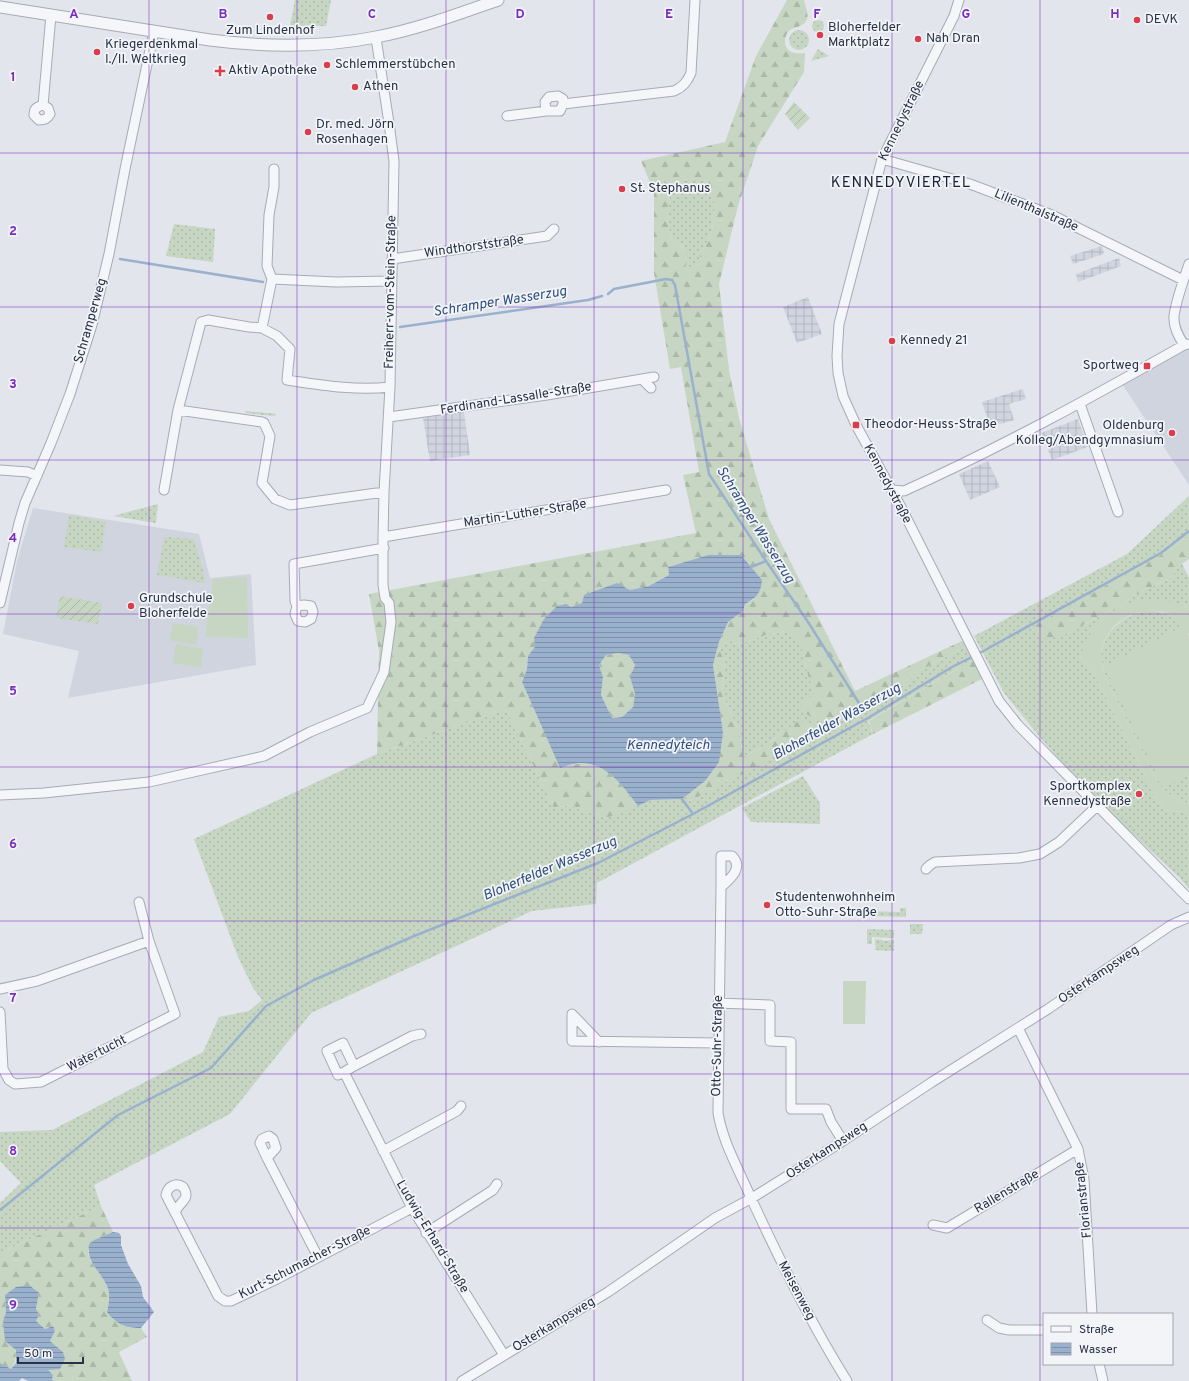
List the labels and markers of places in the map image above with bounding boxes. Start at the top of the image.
marker: Zum Lindenhof [265,12,275,22]
place label: DEVK [1145,12,1178,28]
marker: DEVK [1132,15,1142,25]
place label: Bloherfelder Marktplatz [828,20,901,51]
place label: Zum Lindenhof [226,23,315,39]
marker: Bloherfelder Marktplatz [815,30,825,40]
place label: Nah Dran [926,31,980,47]
marker: Nah Dran [913,34,923,44]
place label: Kriegerdenkmal I./II. Weltkrieg [105,37,198,68]
marker: Kriegerdenkmal I./II. Weltkrieg [92,47,102,57]
place label: Schlemmerstübchen [335,57,456,73]
marker: Schlemmerstübchen [322,60,332,70]
place label: Aktiv Apotheke [228,63,317,79]
marker: Aktiv Apotheke [215,66,225,76]
place label: Athen [363,79,398,95]
marker: Athen [350,82,360,92]
place label: Dr. med. Jörn Rosenhagen [316,117,394,148]
marker: Dr. med. Jörn Rosenhagen [303,127,313,137]
place label: St. Stephanus [630,181,710,197]
marker: St. Stephanus [617,184,627,194]
place label: Kennedy 21 [900,333,968,349]
marker: Kennedy 21 [887,336,897,346]
place label: Sportweg [1083,358,1139,374]
marker: Sportweg [1142,361,1152,371]
place label: Theodor-Heuss-Straße [864,417,997,433]
place label: Oldenburg Kolleg/Abendgymnasium [1016,418,1164,449]
marker: Theodor-Heuss-Straße [851,420,861,430]
marker: Oldenburg Kolleg/Abendgymnasium [1167,428,1177,438]
place label: Grundschule Bloherfelde [139,591,213,622]
marker: Grundschule Bloherfelde [126,601,136,611]
place label: Sportkomplex Kennedystraße [1043,779,1131,810]
marker: Sportkomplex Kennedystraße [1134,789,1144,799]
place label: Studentenwohnheim Otto-Suhr-Straße [775,890,895,921]
marker: Studentenwohnheim Otto-Suhr-Straße [762,900,772,910]

